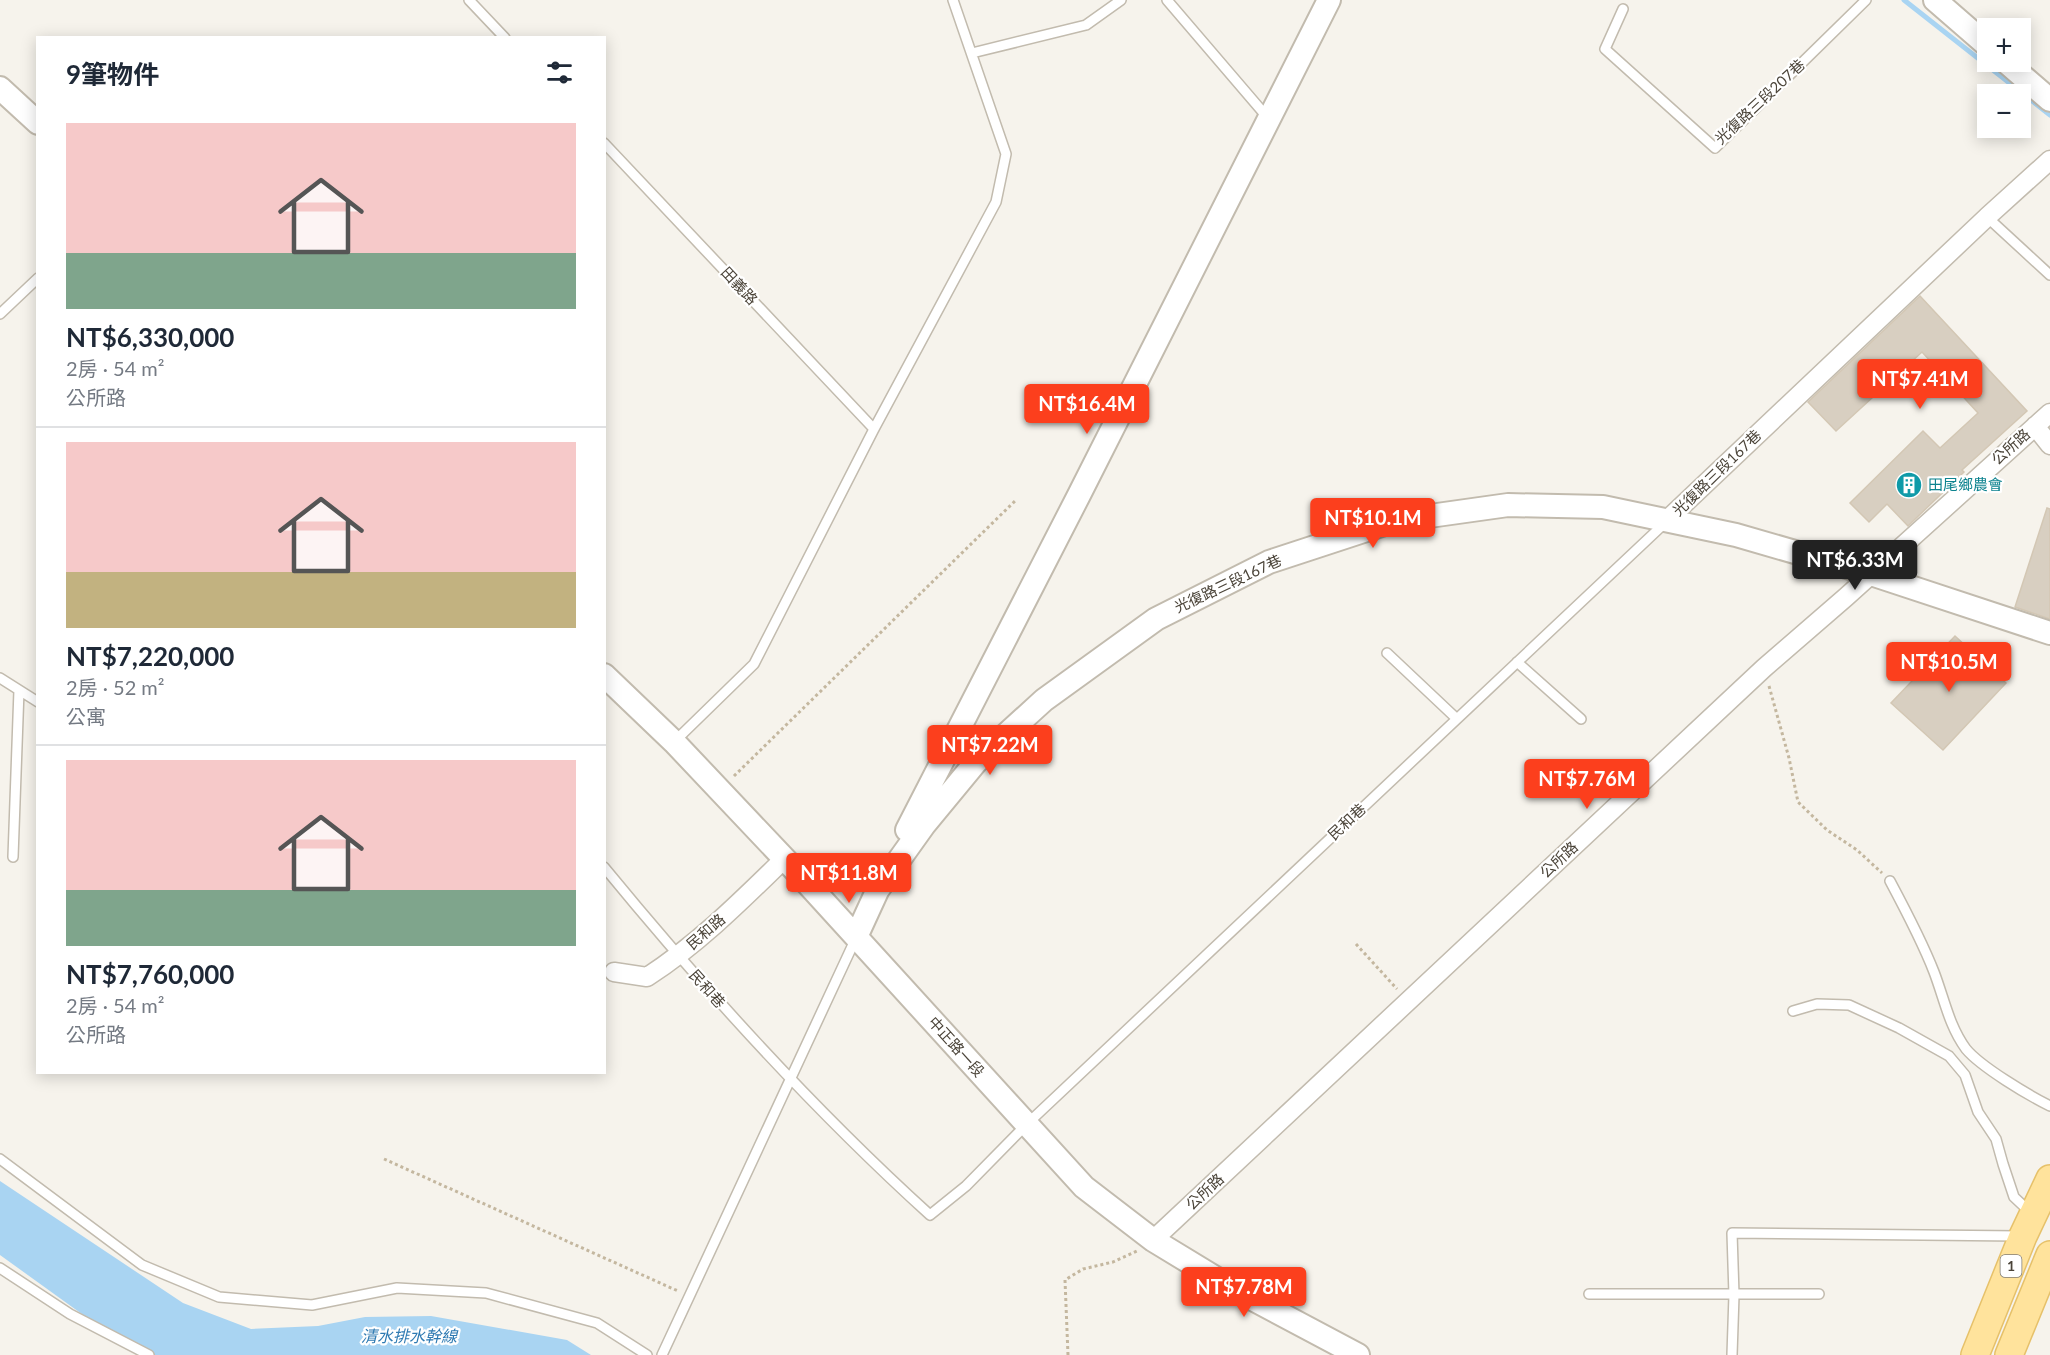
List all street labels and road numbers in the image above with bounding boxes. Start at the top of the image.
street label: 光復路三段207巷 [1711,55,1808,147]
street label: 田義路 [718,263,762,308]
street label: 光復路三段167巷 [1668,425,1764,519]
street label: 公所路 [1988,425,2033,468]
street label: 光復路三段167巷 [1171,550,1284,616]
street label: 民和巷 [1324,799,1369,843]
street label: 公所路 [1536,837,1581,881]
street label: 民和路 [682,910,728,953]
street label: 民和巷 [686,966,729,1011]
street label: 中正路一段 [925,1012,989,1080]
street label: 公所路 [1182,1169,1227,1213]
road number: 1 [2000,1255,2022,1277]

